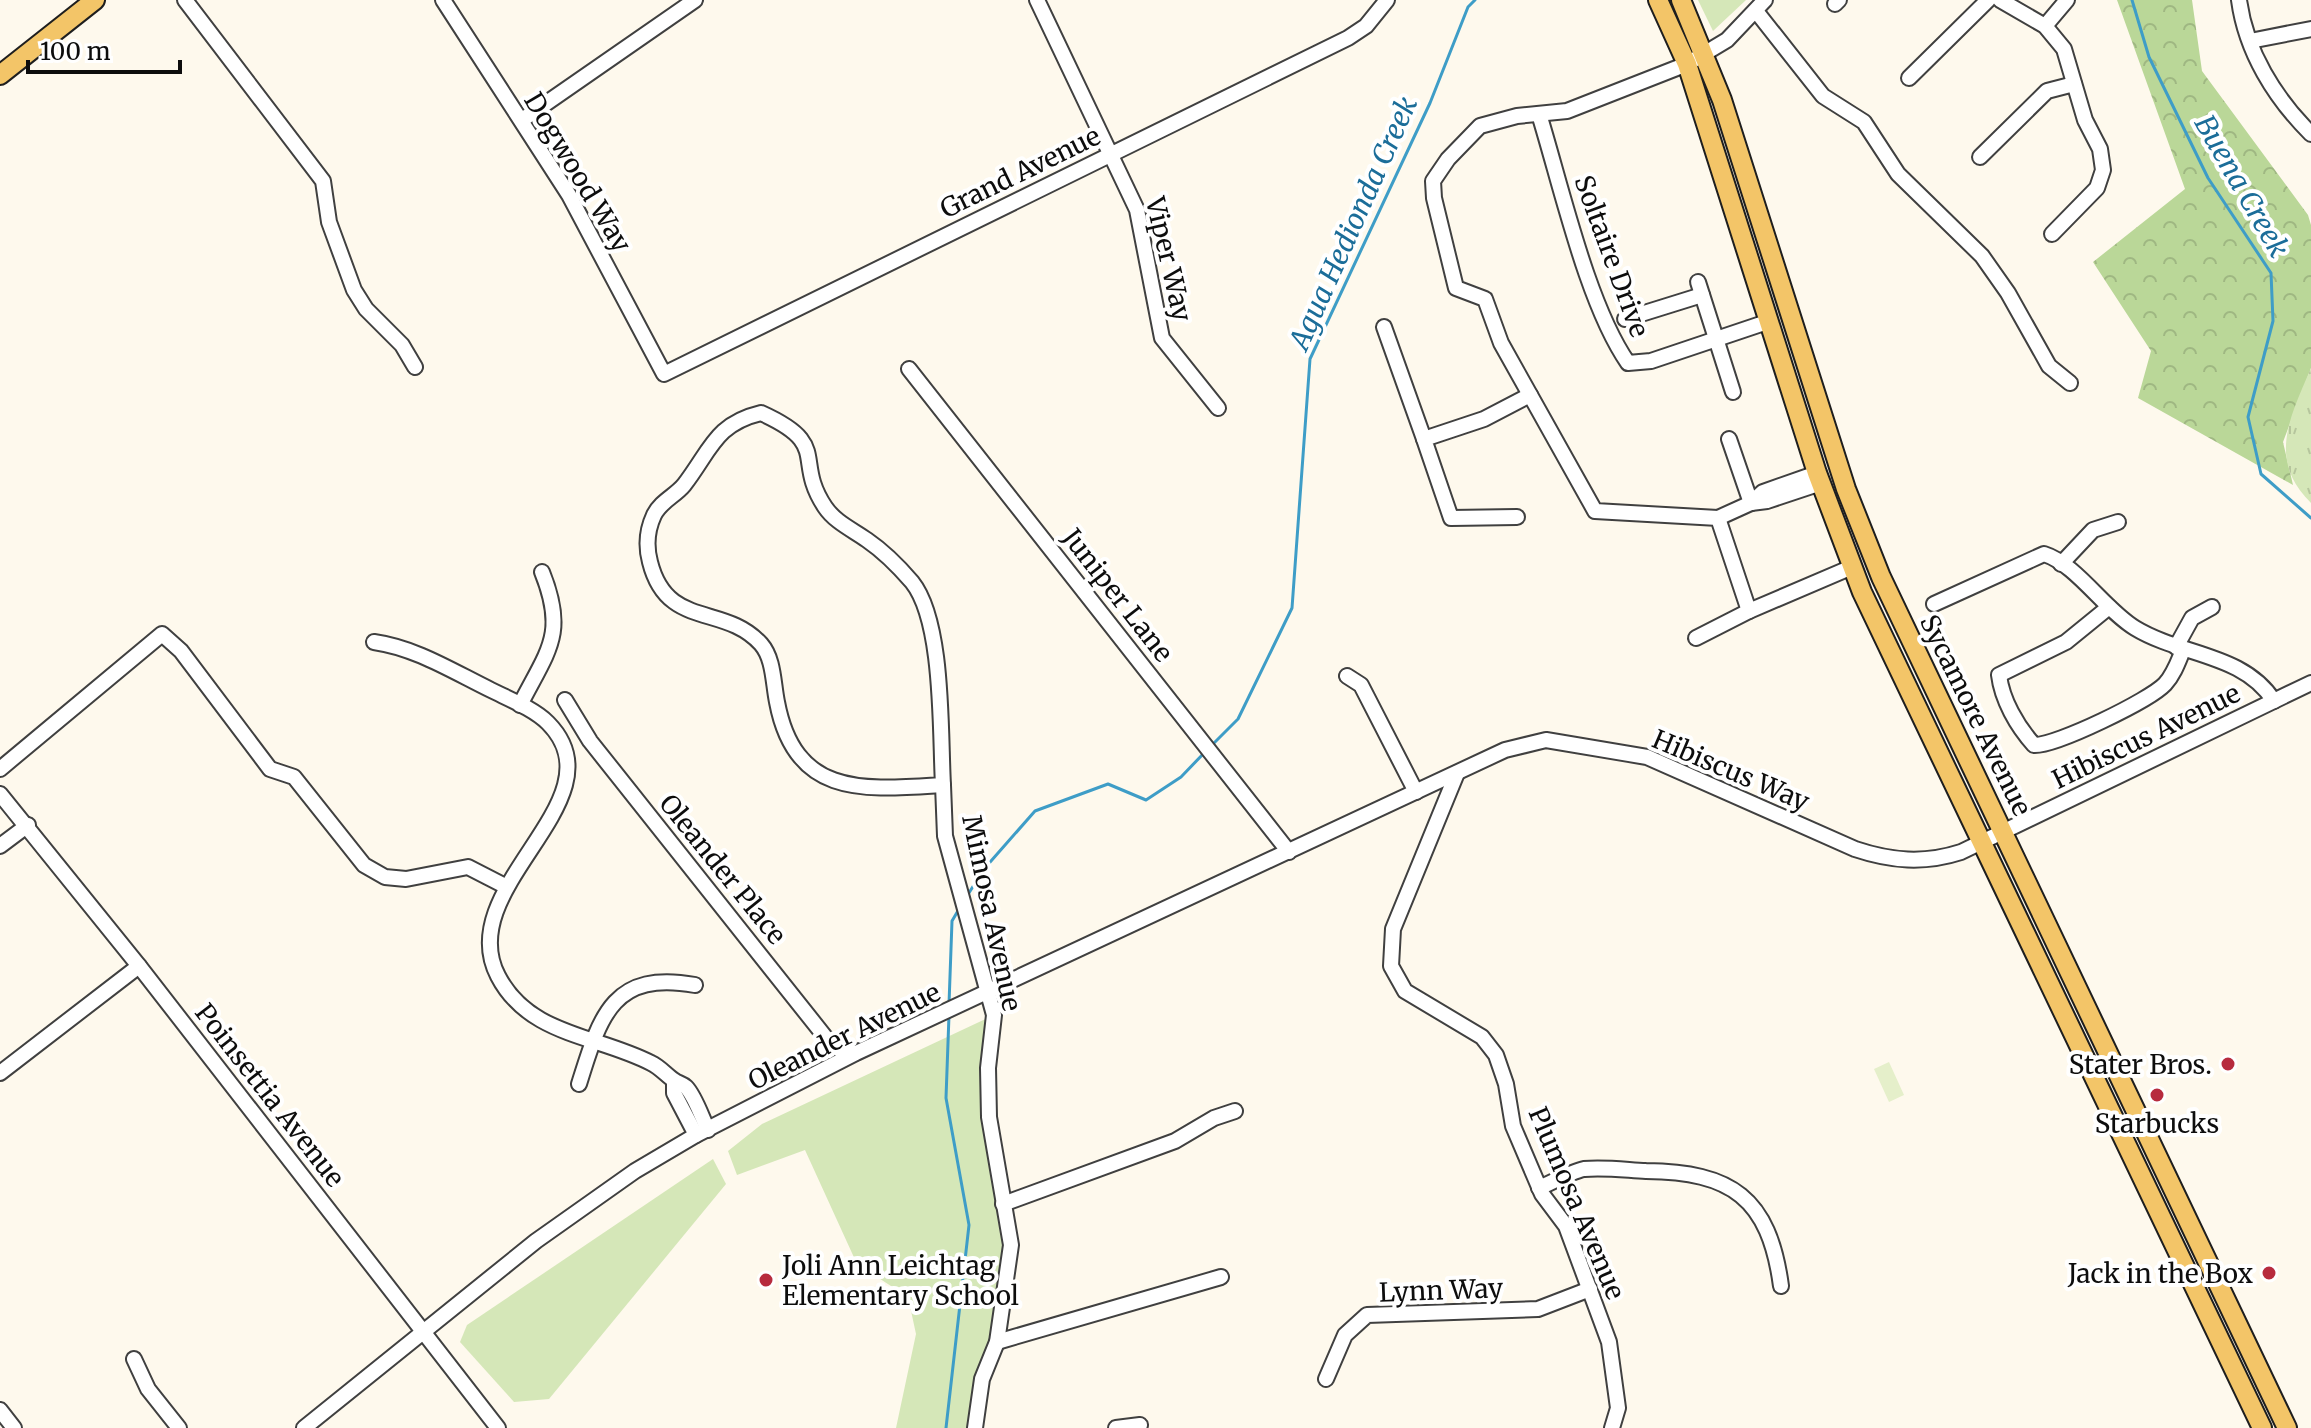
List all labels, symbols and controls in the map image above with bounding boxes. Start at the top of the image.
scale bar [28,24,180,74]
text: 100 m [40,36,111,67]
street label: Dogwood Way [517,86,639,259]
water label: Agua Hedionda Creek [1280,91,1425,357]
water label: Buena Creek [2187,109,2297,263]
street label: Grand Avenue [935,119,1105,225]
street label: Soltaire Drive [1568,171,1656,341]
street label: Viper Way [1138,193,1200,325]
street label: Juniper Lane [1055,521,1180,668]
street label: Sycamore Avenue [1913,609,2039,821]
street label: Hibiscus Avenue [2047,676,2245,796]
street label: Hibiscus Way [1648,722,1815,818]
street label: Oleander Place [652,787,794,951]
street label: Mimosa Avenue [955,812,1029,1014]
street label: Oleander Avenue [742,975,946,1097]
street label: Poinsettia Avenue [188,997,352,1193]
place label: Stater Bros. [2069,1048,2212,1081]
marker: Stater Bros. [2219,1055,2237,1073]
marker: Starbucks [2148,1086,2166,1104]
street label: Plumosa Avenue [1522,1102,1632,1304]
place label: Starbucks [2095,1107,2219,1140]
place label: Joli Ann Leichtag Elementary School [781,1249,1019,1312]
place label: Jack in the Box [2067,1257,2254,1290]
marker: Jack in the Box [2260,1264,2278,1282]
marker: Joli Ann Leichtag Elementary School [757,1271,775,1289]
street label: Lynn Way [1378,1271,1504,1309]

